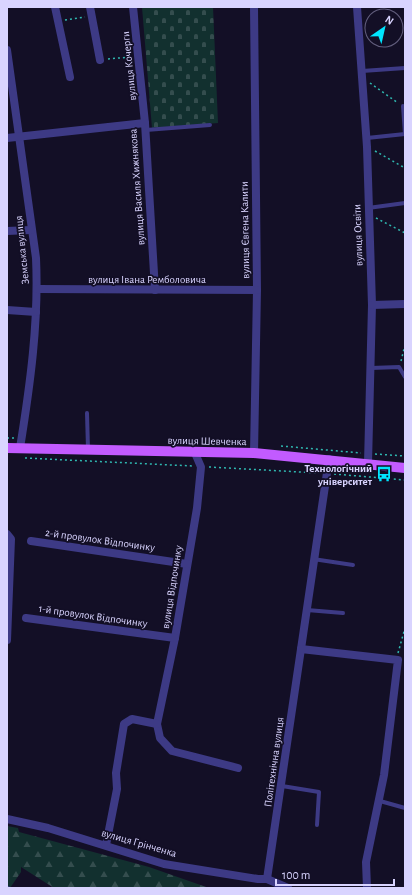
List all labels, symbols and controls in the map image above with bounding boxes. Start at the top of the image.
north arrow [364,8,404,48]
text: N [383,13,396,27]
street label: вулиця Кочерги [120,31,138,101]
street label: вулиця Василя Хижнякова [127,128,147,246]
street label: вулиця Євгена Калити [239,181,251,279]
street label: вулиця Освіти [351,204,365,266]
street label: Земська вулиця [13,215,31,285]
street label: вулиця Івана Ремболовича [88,274,206,285]
street label: вулиця Шевченка [167,435,247,447]
place label: Технологічний університет [305,463,373,487]
bus stop icon: Технологічний університет [375,465,393,483]
street label: 2-й провулок Відпочинку [44,527,156,553]
street label: вулиця Відпочинку [160,544,184,630]
street label: 1-й провулок Відпочинку [38,603,148,629]
street label: Політехнічна вулиця [262,716,286,808]
street label: вулиця Грінченка [100,827,178,859]
scale bar [276,861,394,887]
text: 100 m [282,869,310,881]

